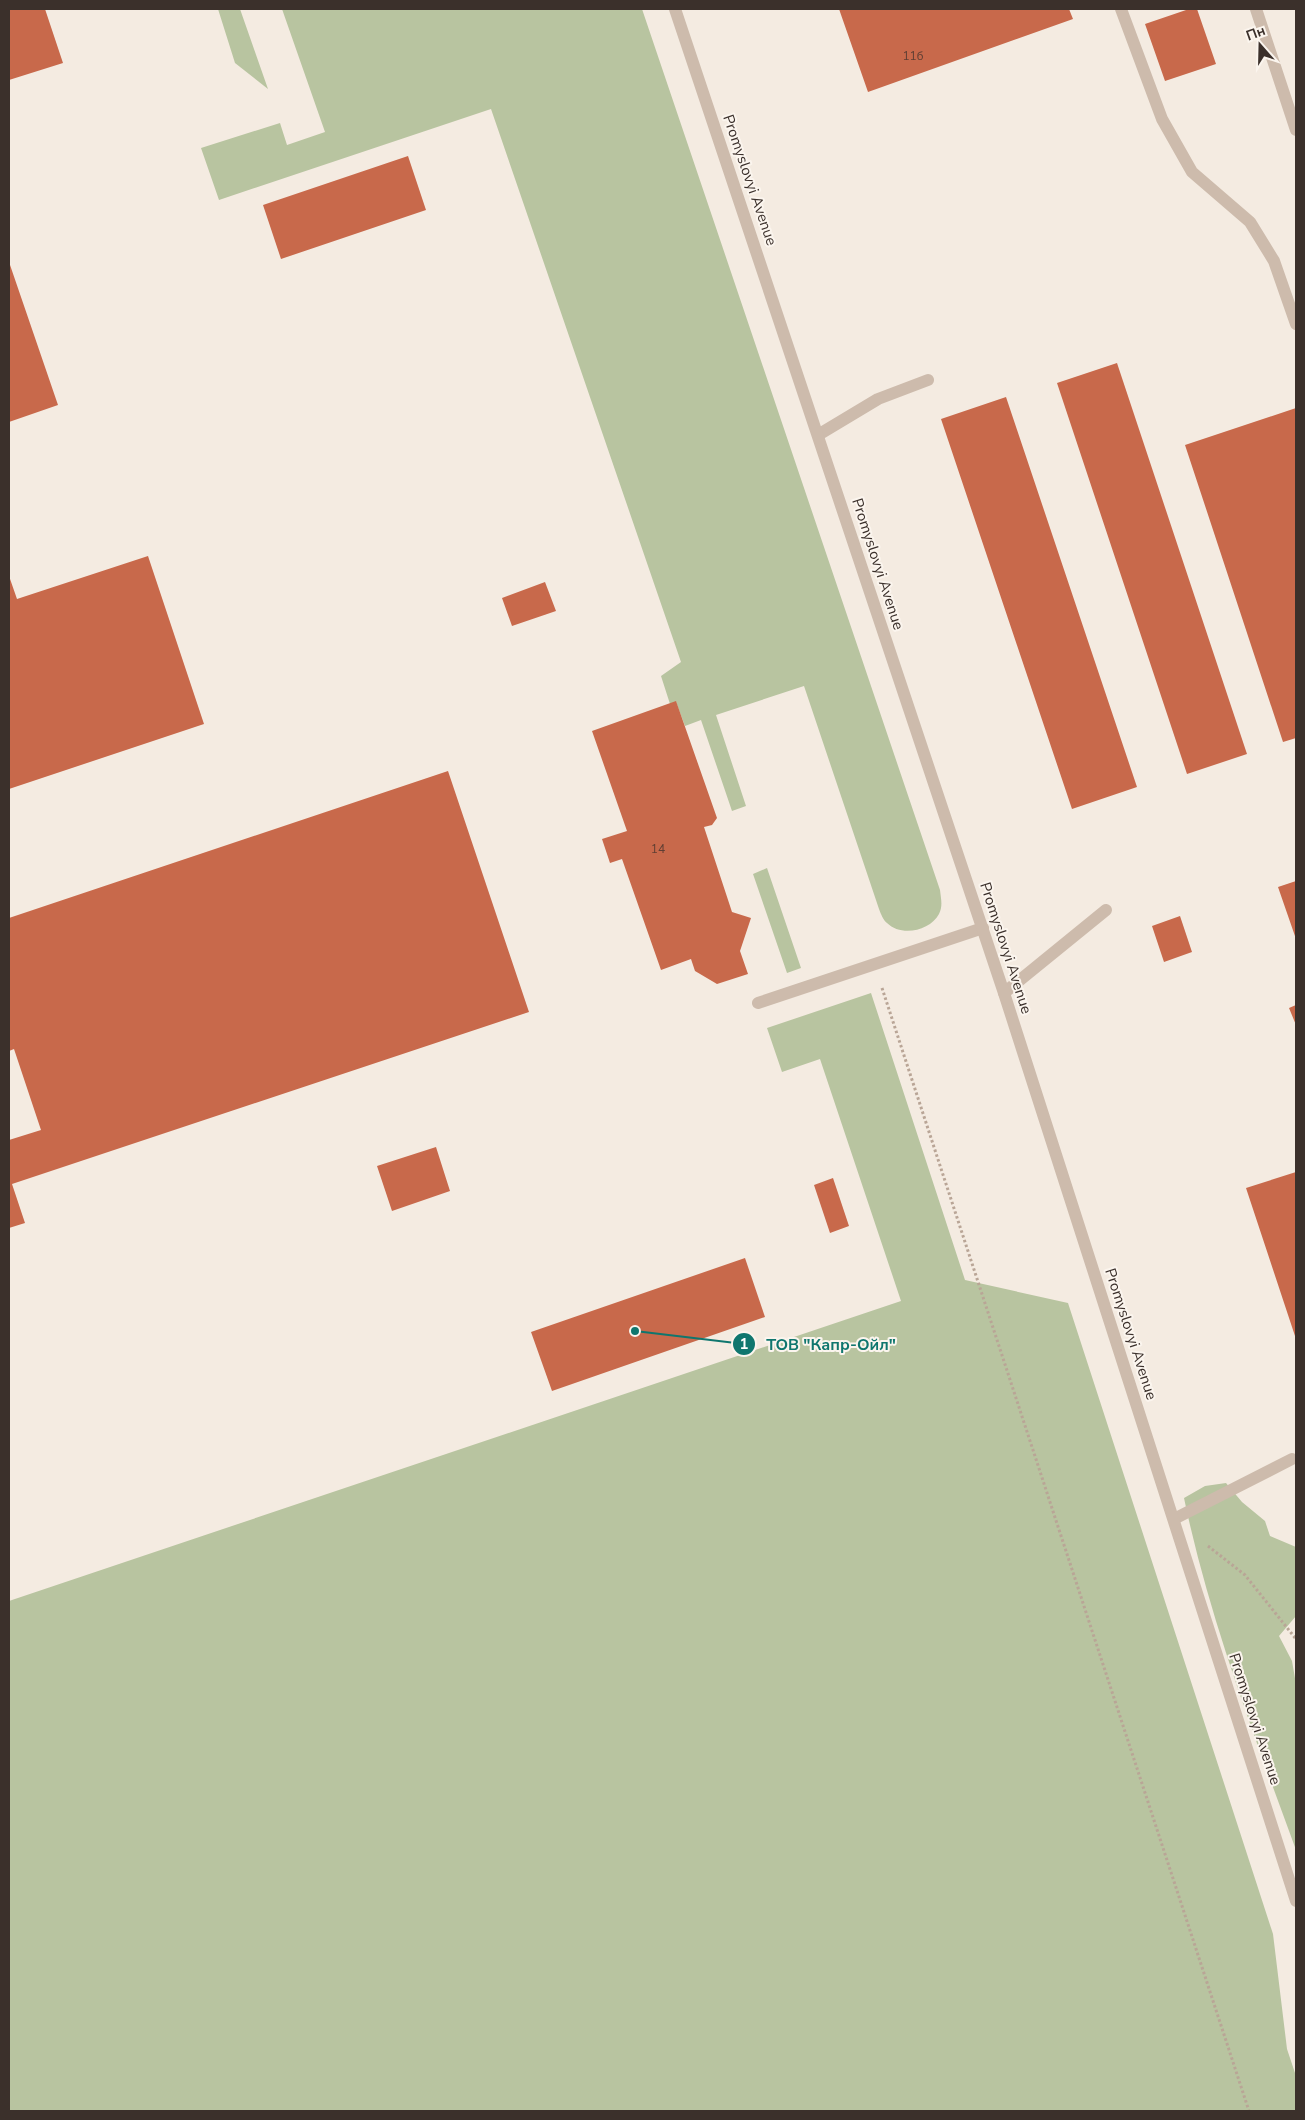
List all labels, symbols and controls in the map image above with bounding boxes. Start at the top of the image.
north arrow [1235,20,1285,70]
text: Пн [1243,21,1268,45]
house number: 11б [902,48,924,64]
street label: Promyslovyi Avenue [718,112,782,248]
street label: Promyslovyi Avenue [847,496,909,632]
house number: 14 [651,841,665,857]
street label: Promyslovyi Avenue [975,880,1037,1016]
street label: Promyslovyi Avenue [1100,1266,1162,1402]
callout: ТОВ "Капр-Ойл" [731,1329,906,1360]
text: 1 [739,1334,749,1354]
text: ТОВ "Капр-Ойл" [766,1334,896,1356]
street label: Promyslovyi Avenue [1224,1651,1286,1787]

